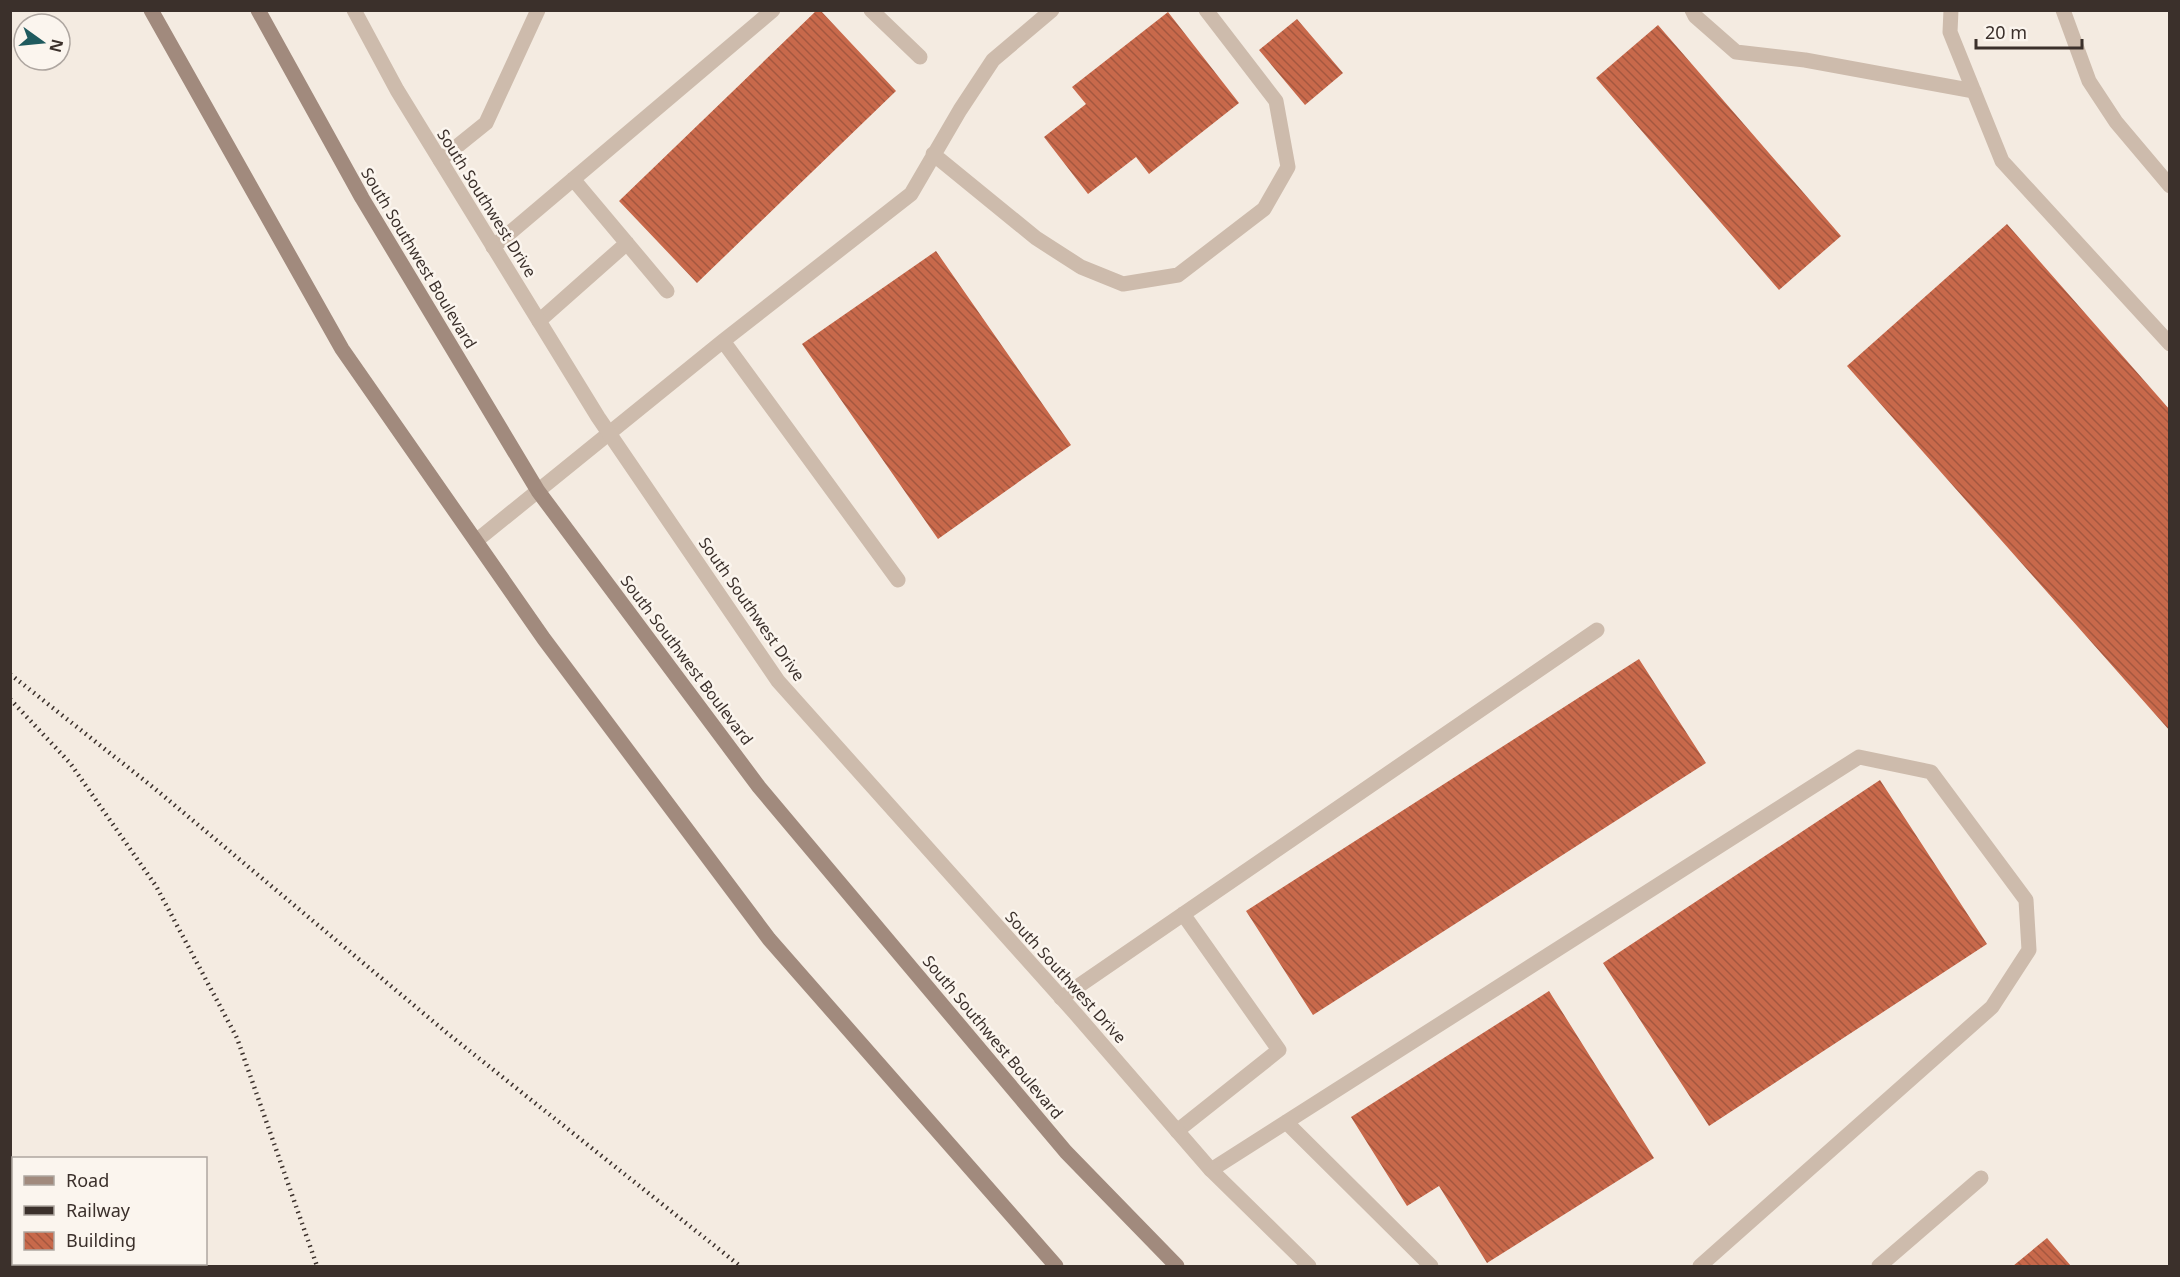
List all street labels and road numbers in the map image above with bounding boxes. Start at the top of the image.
street label: South Southwest Drive [432,125,542,281]
street label: South Southwest Boulevard [356,163,482,353]
street label: South Southwest Drive [694,533,810,685]
street label: South Southwest Boulevard [616,571,758,749]
street label: South Southwest Drive [1001,906,1131,1048]
street label: South Southwest Boulevard [918,950,1068,1124]

